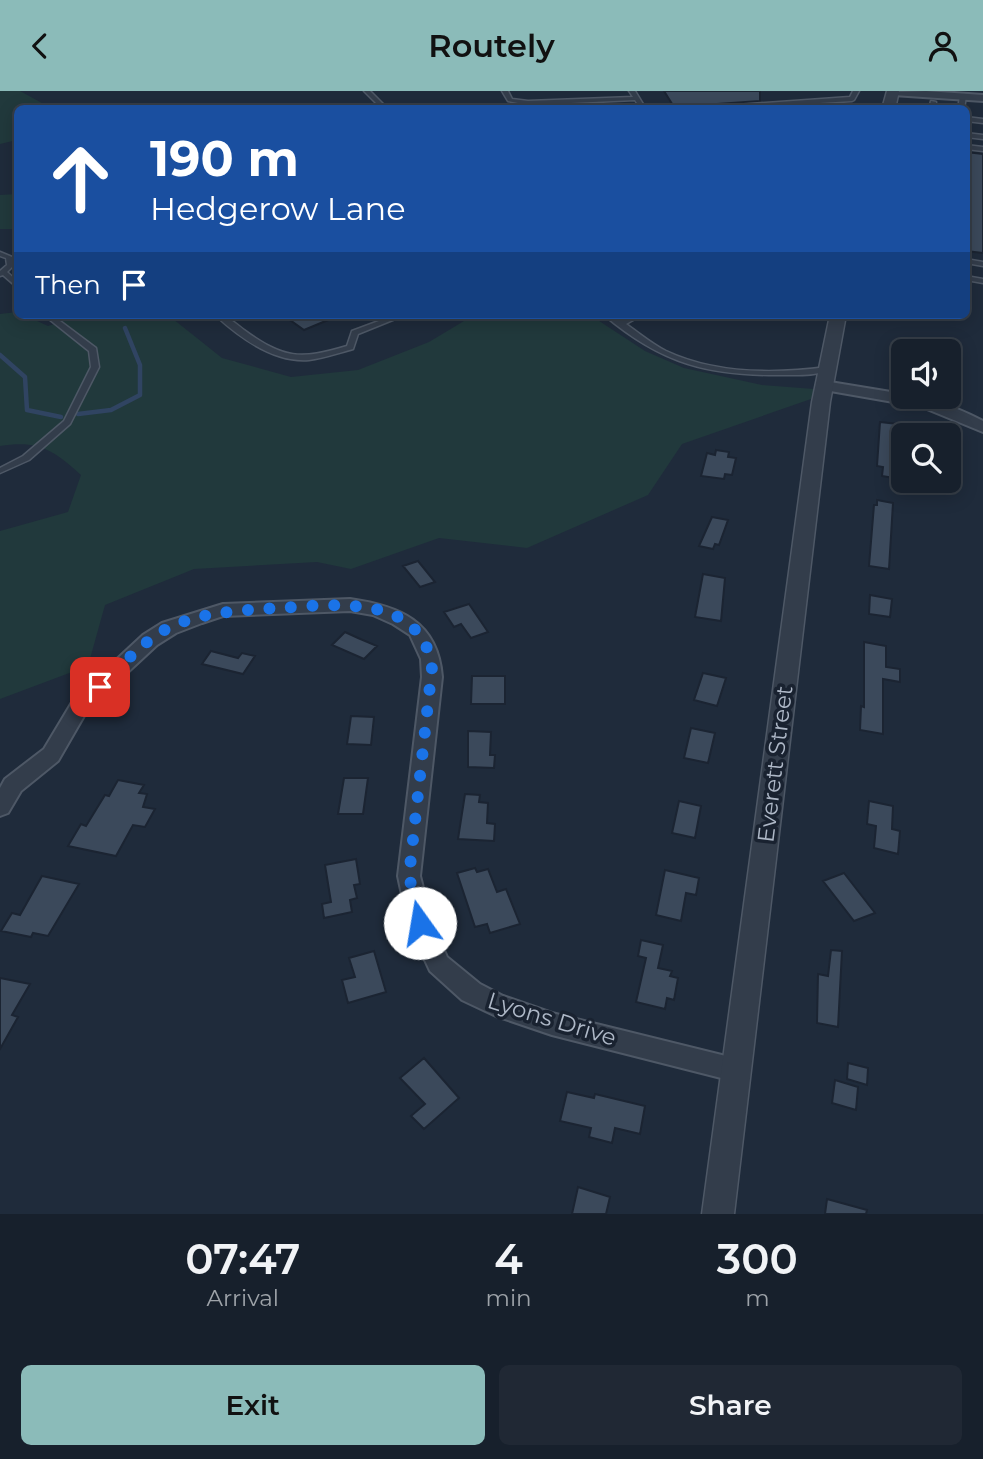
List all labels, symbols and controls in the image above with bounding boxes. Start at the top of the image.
text: Routely [428,26,555,65]
icon: back [21,27,59,65]
icon: person [924,27,962,65]
text: 190 m [150,129,299,188]
icon: ahead [35,133,126,224]
text: Hedgerow Lane [150,189,406,228]
icon: arrive [115,266,153,304]
text: Then [35,269,101,301]
map controls [891,339,961,493]
button: sound [891,339,961,409]
button: search [891,423,961,493]
pin [70,657,130,717]
icon: arrive [81,668,119,706]
street label: Everett Street [751,684,799,844]
position arrow [383,886,457,960]
street label: Lyons Drive [484,986,620,1052]
text: 07:47 [185,1233,300,1285]
text: 4 [494,1233,523,1285]
text: 300 [717,1233,798,1285]
text: Arrival [206,1284,279,1312]
text: min [486,1284,532,1312]
text: m [745,1284,770,1312]
button: Exit [21,1365,485,1445]
button: Share [499,1365,962,1445]

